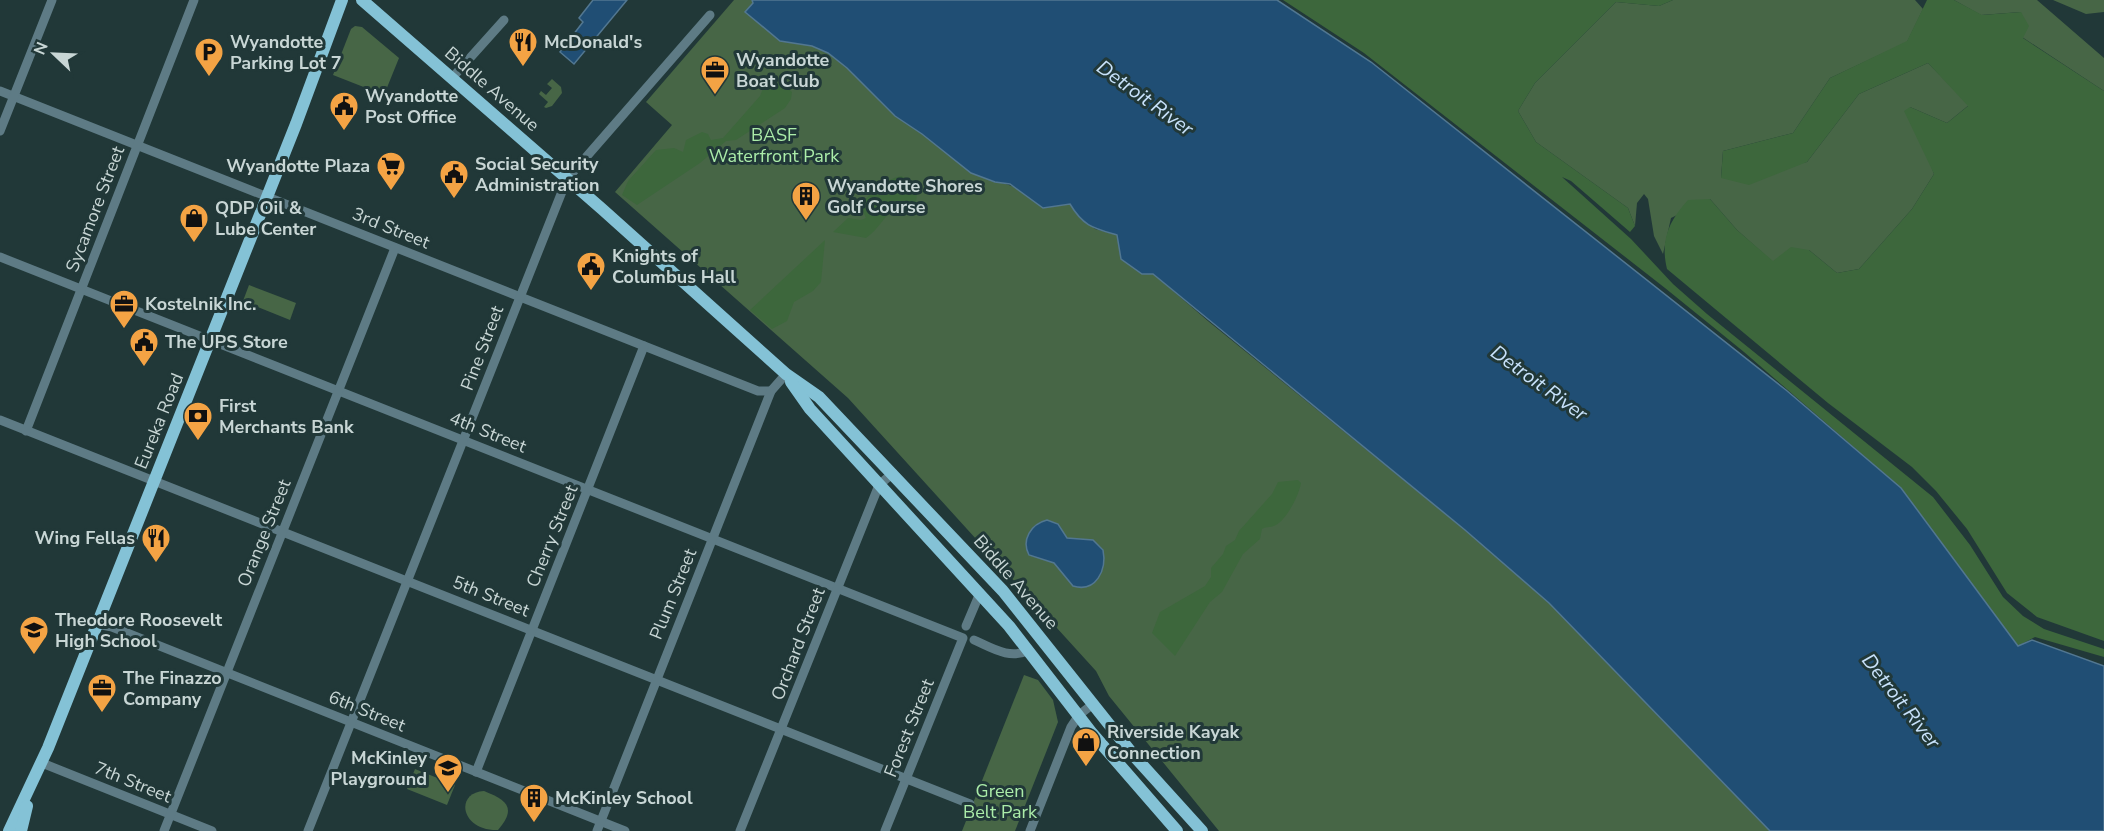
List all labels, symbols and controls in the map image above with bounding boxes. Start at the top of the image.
north arrow [24,24,84,84]
restaurant icon: McDonald's [507,26,539,68]
place label: Wyandotte Parking Lot 7 [230,30,342,75]
place label: McDonald's [544,30,642,54]
parking icon: Wyandotte Parking Lot 7 [193,36,225,78]
text: N [29,39,54,58]
street label: Biddle Avenue [440,41,544,137]
place label: Wyandotte Boat Club [736,48,829,93]
office icon: Wyandotte Boat Club [699,54,731,96]
water label: Detroit River [1091,54,1199,143]
place label: Wyandotte Post Office [365,84,458,129]
public building icon: Wyandotte Post Office [328,90,360,132]
park label: BASF Waterfront Park [709,123,840,168]
street label: Sycamore Street [60,142,130,275]
supermarket icon: Wyandotte Plaza [375,150,407,192]
place label: Social Security Administration [475,152,599,197]
place label: Wyandotte Plaza [226,154,370,178]
public building icon: Social Security Administration [438,158,470,200]
place label: Wyandotte Shores Golf Course [827,174,983,219]
building icon: Wyandotte Shores Golf Course [790,180,822,222]
place label: QDP Oil & Lube Center [215,196,316,241]
shop icon: QDP Oil & Lube Center [178,202,210,244]
street label: 3rd Street [349,202,434,255]
place label: Knights of Columbus Hall [612,244,736,289]
public building icon: Knights of Columbus Hall [575,250,607,292]
office icon: Kostelnik Inc. [108,288,140,330]
place label: Kostelnik Inc. [145,292,256,316]
street label: Pine Street [455,301,509,394]
public building icon: The UPS Store [128,326,160,368]
place label: The UPS Store [165,330,288,354]
water label: Detroit River [1485,339,1593,428]
street label: Eureka Road [129,369,189,473]
place label: First Merchants Bank [219,394,354,439]
bank icon: First Merchants Bank [182,400,214,442]
street label: 4th Street [446,406,531,459]
street label: Orange Street [232,475,297,590]
street label: Cherry Street [521,481,584,591]
restaurant icon: Wing Fellas [140,522,172,564]
place label: Wing Fellas [34,526,135,550]
street label: Biddle Avenue [968,530,1064,634]
street label: Plum Street [644,544,702,643]
street label: 5th Street [449,570,534,623]
street label: Orchard Street [766,584,831,704]
place label: Theodore Roosevelt High School [55,608,222,653]
school or university icon: Theodore Roosevelt High School [18,614,50,656]
water label: Detroit River [1855,648,1947,755]
place label: The Finazzo Company [123,666,222,711]
office icon: The Finazzo Company [86,672,118,714]
street label: Forest Street [878,675,940,781]
street label: 6th Street [325,685,410,738]
place label: Riverside Kayak Connection [1107,720,1240,765]
shop icon: Riverside Kayak Connection [1070,726,1102,768]
place label: McKinley Playground [331,746,428,791]
school or university icon: McKinley Playground [432,752,464,794]
street label: 7th Street [91,756,176,809]
park label: Green Belt Park [963,779,1038,824]
building icon: McKinley School [518,782,550,824]
place label: McKinley School [555,786,693,810]

